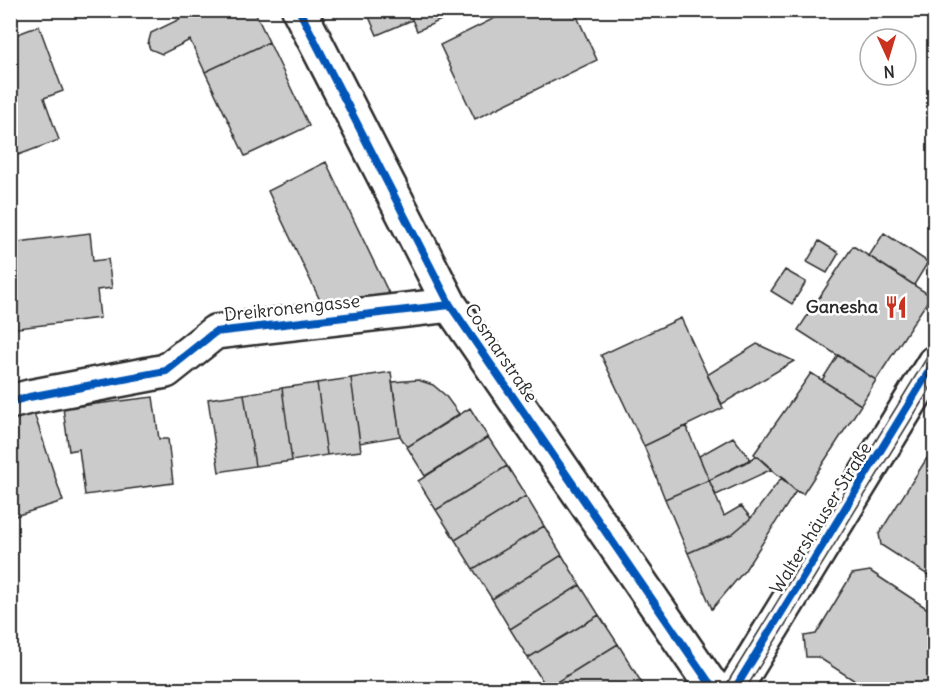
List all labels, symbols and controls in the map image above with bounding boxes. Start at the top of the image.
north arrow [858,27,918,87]
text: N [883,62,895,82]
street label: Dreikronengasse [223,289,361,326]
restaurant icon: Ganesha [883,294,909,320]
place label: Ganesha [806,295,878,318]
street label: Cosmarstraße [460,299,543,407]
street label: Waltershäuser Straße [765,438,877,598]

